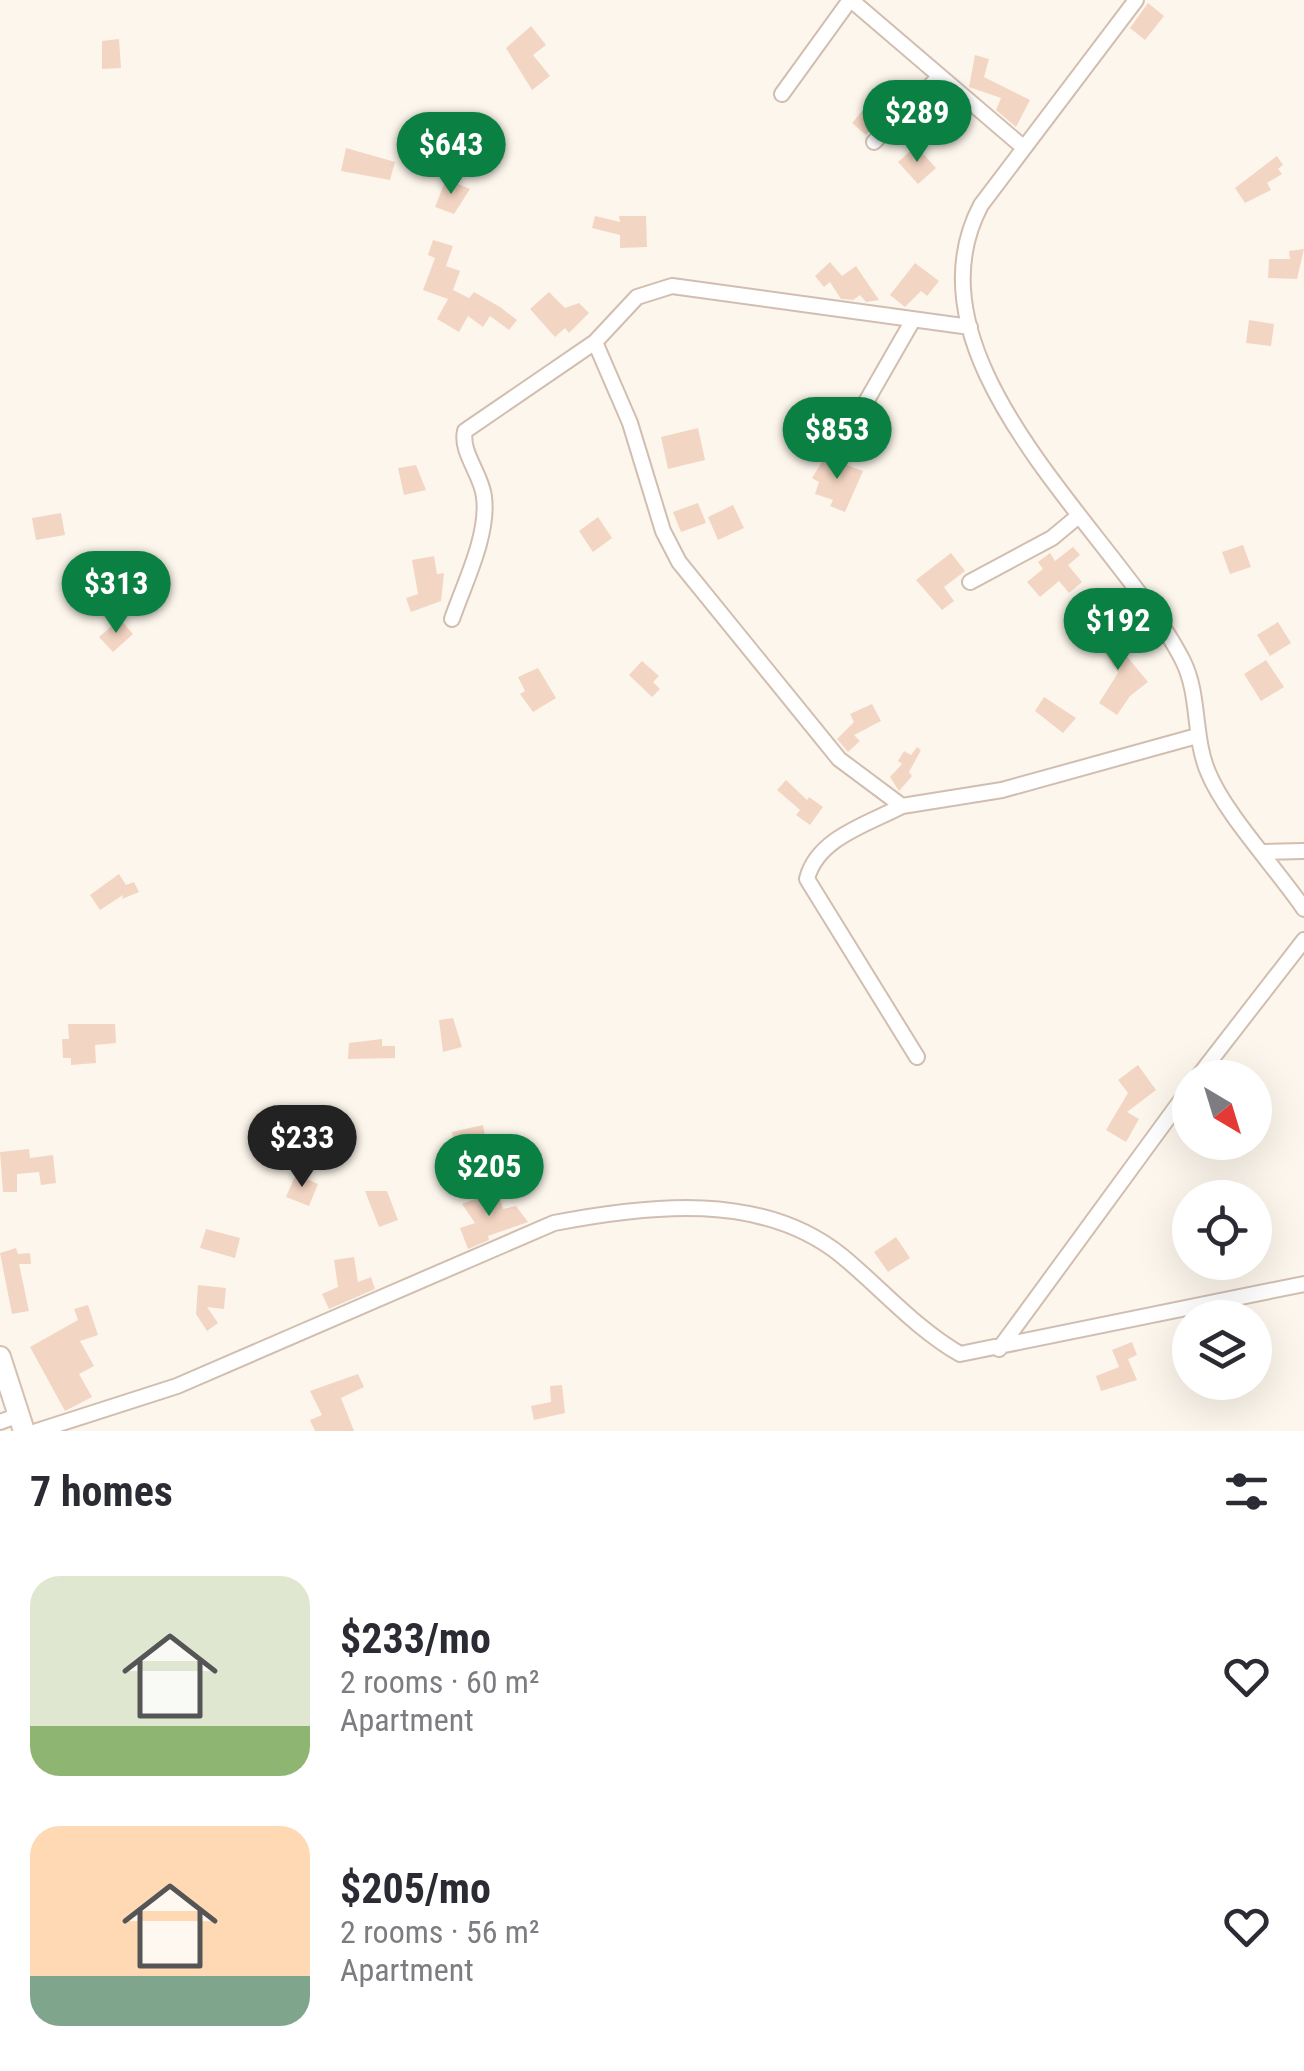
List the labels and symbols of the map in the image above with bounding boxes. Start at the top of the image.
pin: $289 [858,80,976,165]
pin: $643 [392,112,510,197]
pin: $853 [778,397,896,482]
pin: $313 [57,551,175,636]
pin: $192 [1059,588,1177,673]
north arrow [1172,1060,1272,1160]
pin: $233 [243,1105,361,1190]
pin: $205 [430,1134,548,1219]

